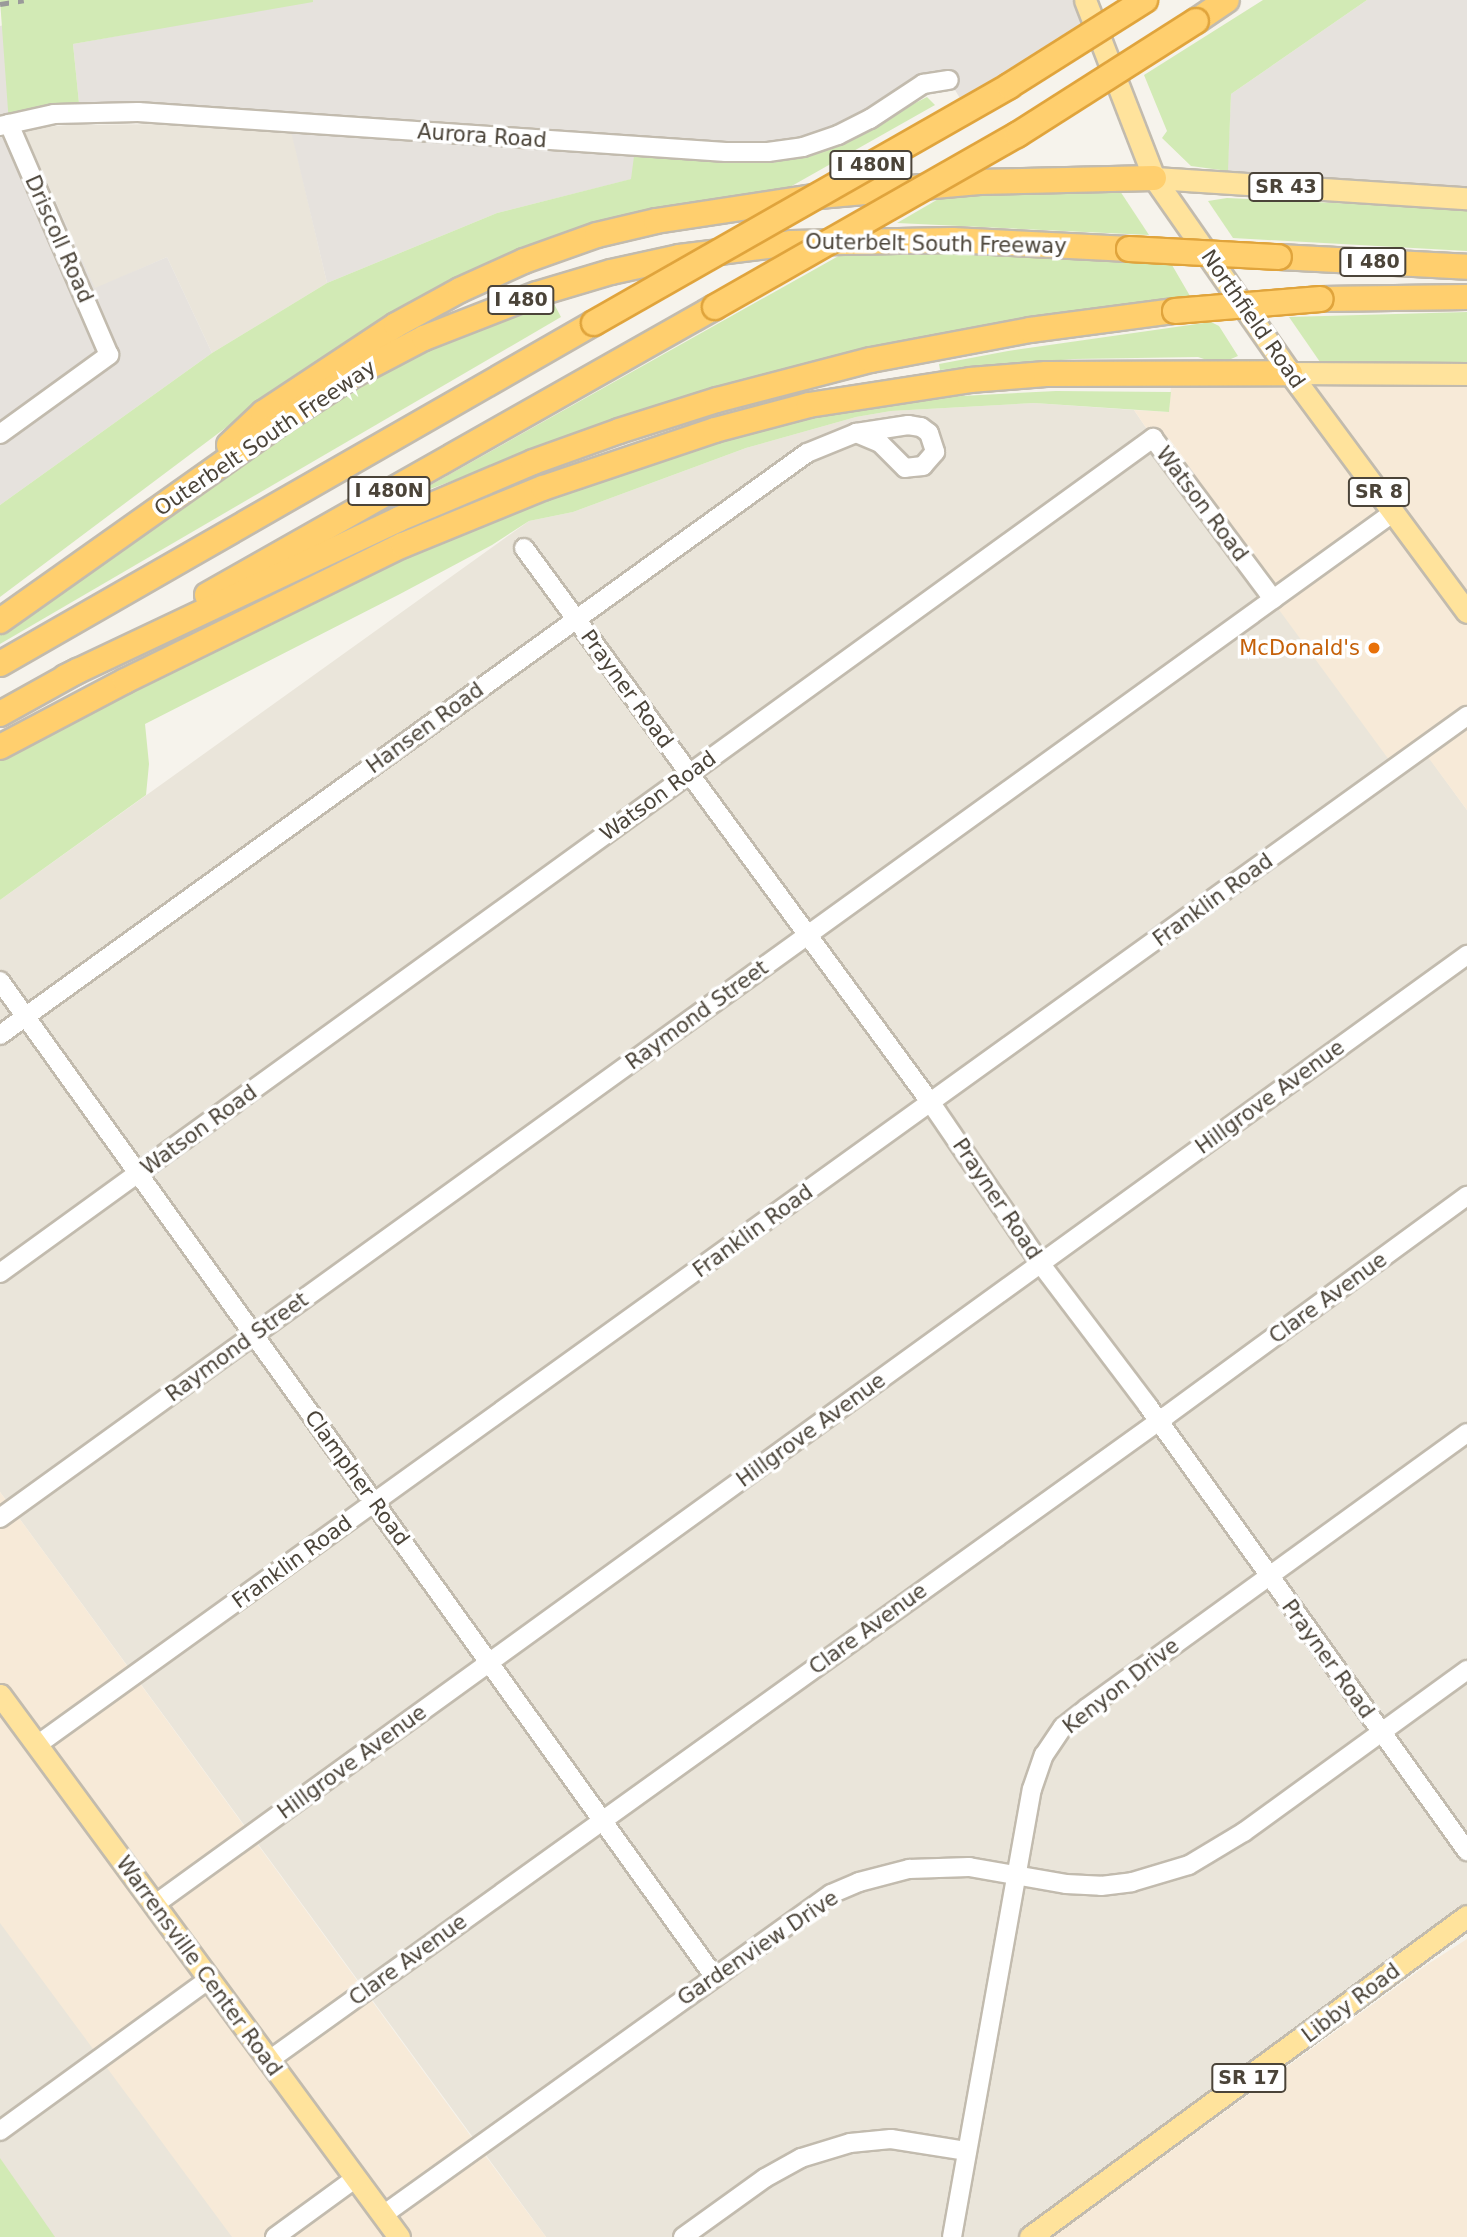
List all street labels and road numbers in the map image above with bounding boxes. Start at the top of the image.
street label: Aurora Road [416,119,548,153]
road number: I 480N [829,150,913,181]
street label: Driscoll Road [20,171,98,307]
road number: SR 43 [1248,172,1324,202]
street label: Outerbelt South Freeway [805,229,1067,259]
street label: Northfield Road [1196,245,1310,393]
road number: I 480 [1338,246,1408,278]
road number: I 480 [486,284,556,316]
street label: Outerbelt South Freeway [150,354,380,522]
street label: Watson Road [1151,442,1253,566]
road number: I 480N [347,476,431,506]
road number: SR 8 [1348,477,1410,508]
street label: Prayner Road [576,625,678,753]
street label: Hansen Road [362,677,488,779]
street label: Watson Road [595,746,721,846]
street label: Franklin Road [1148,848,1278,952]
street label: Raymond Street [621,955,773,1075]
street label: Hillgrove Avenue [1191,1035,1349,1159]
street label: Watson Road [136,1080,262,1180]
street label: Prayner Road [947,1134,1047,1264]
street label: Franklin Road [688,1179,818,1283]
street label: Clare Avenue [1264,1247,1392,1349]
street label: Raymond Street [161,1287,313,1407]
street label: Hillgrove Avenue [732,1368,890,1492]
street label: Clampher Road [299,1405,415,1551]
street label: Franklin Road [227,1510,357,1614]
street label: Clare Avenue [804,1578,932,1680]
street label: Prayner Road [1277,1595,1379,1723]
street label: Kenyon Drive [1058,1633,1184,1739]
street label: Hillgrove Avenue [273,1700,431,1824]
street label: Warrensville Center Road [111,1851,287,2081]
street label: Gardenview Drive [673,1885,843,2011]
street label: Clare Avenue [344,1909,472,2011]
street label: Libby Road [1297,1958,1405,2048]
road number: SR 17 [1210,2062,1288,2094]

